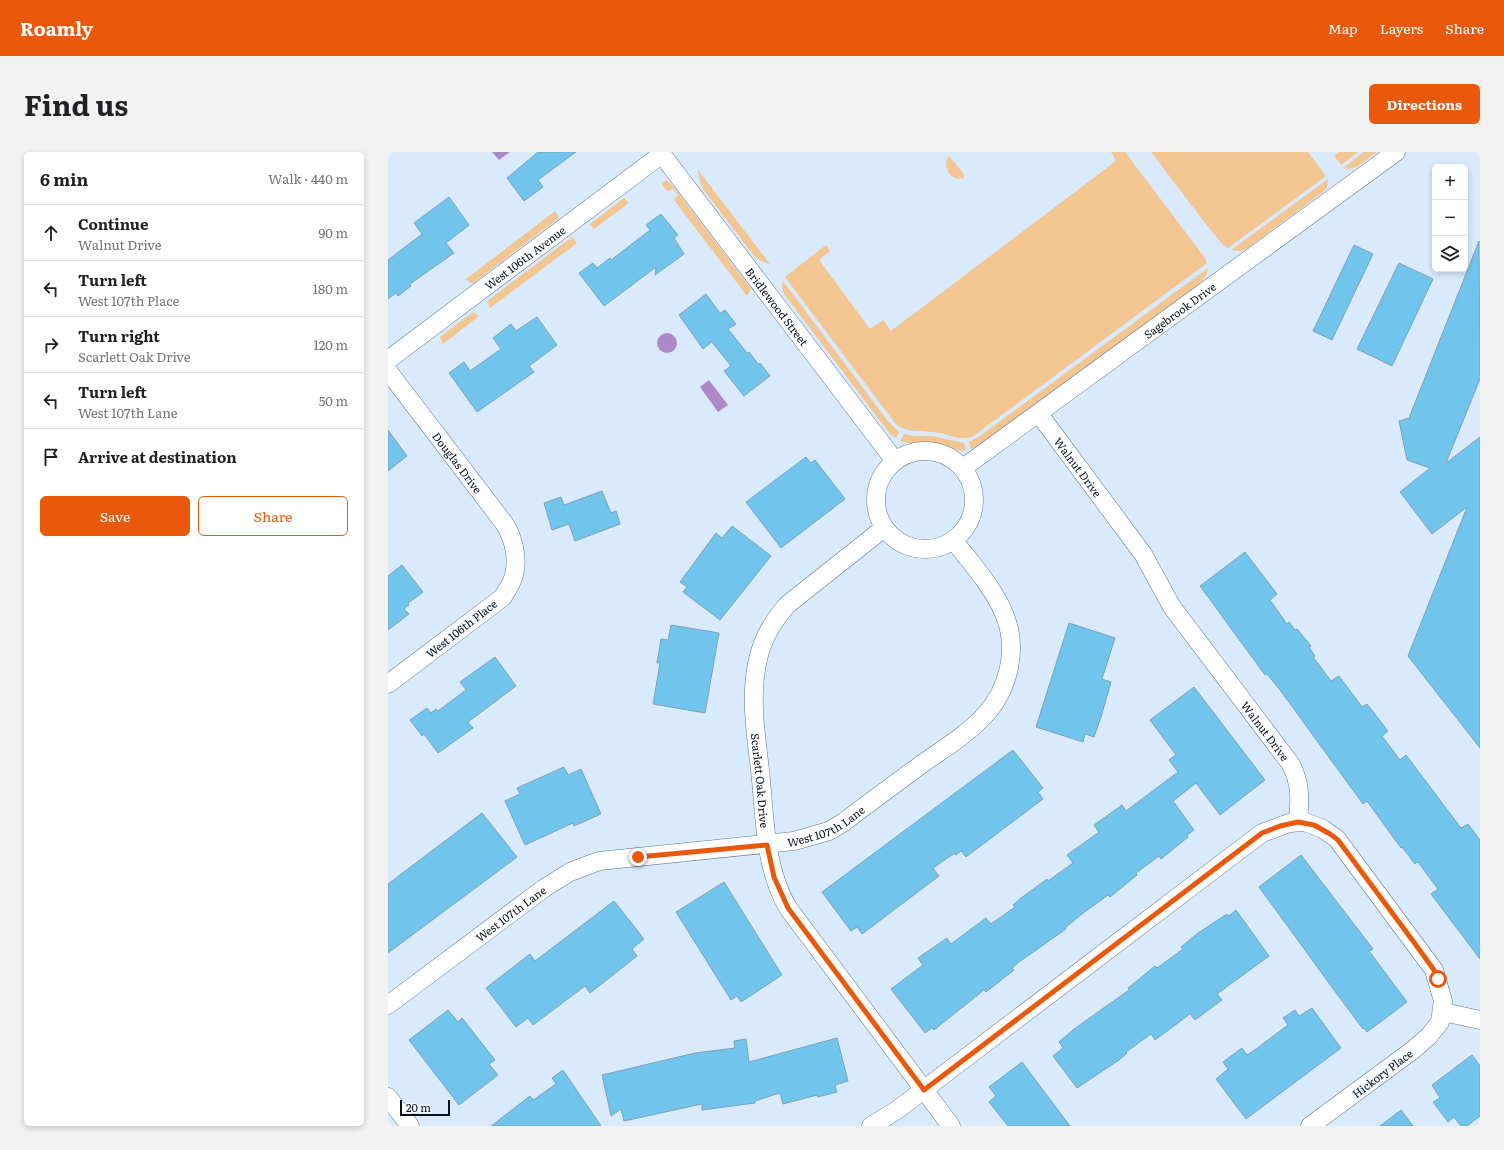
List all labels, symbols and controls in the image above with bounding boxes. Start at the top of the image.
text: Roamly [20,14,93,42]
text: Map [1328,18,1358,38]
text: Layers [1380,18,1423,38]
text: Share [1445,18,1484,38]
text: Find us [24,83,128,125]
button: Directions [1369,84,1480,124]
map controls [1432,164,1468,272]
button: + [1432,164,1468,200]
text: 6 min [40,166,88,191]
text: Walk · 440 m [268,169,348,188]
button: − [1432,200,1468,236]
text: Continue [78,212,148,235]
street label: West 106th Avenue [481,221,569,293]
icon: ahead [40,222,62,244]
text: 90 m [318,223,348,242]
text: Walnut Drive [78,235,161,254]
button: layers [1432,236,1468,272]
street label: Bridlewood Street [742,264,813,349]
text: Turn left [78,268,147,291]
icon: left [40,278,62,300]
street label: Sagebrook Drive [1140,278,1219,342]
text: 180 m [313,279,348,298]
text: West 107th Place [78,291,179,310]
text: Turn right [78,324,160,347]
icon: right [40,334,62,356]
text: 120 m [313,335,348,354]
text: Scarlett Oak Drive [78,347,190,366]
text: Turn left [78,380,147,403]
icon: left [40,390,62,412]
text: 50 m [319,391,348,410]
text: West 107th Lane [78,403,177,422]
street label: Douglas Drive [429,428,487,497]
street label: Walnut Drive [1051,434,1106,500]
text: Arrive at destination [78,445,237,468]
icon: arrive [40,446,62,468]
button: Save [40,496,190,536]
button: Share [198,496,348,536]
street label: West 106th Place [422,595,500,661]
street label: Walnut Drive [1238,698,1293,764]
street label: Scarlett Oak Drive [748,732,773,829]
street label: West 107th Lane [787,801,868,850]
route end [629,848,647,866]
street label: West 107th Lane [472,882,549,945]
route start [1429,970,1447,988]
street label: Hickory Place [1348,1045,1416,1101]
scale bar [400,1098,450,1117]
text: 20 m [406,1099,431,1115]

